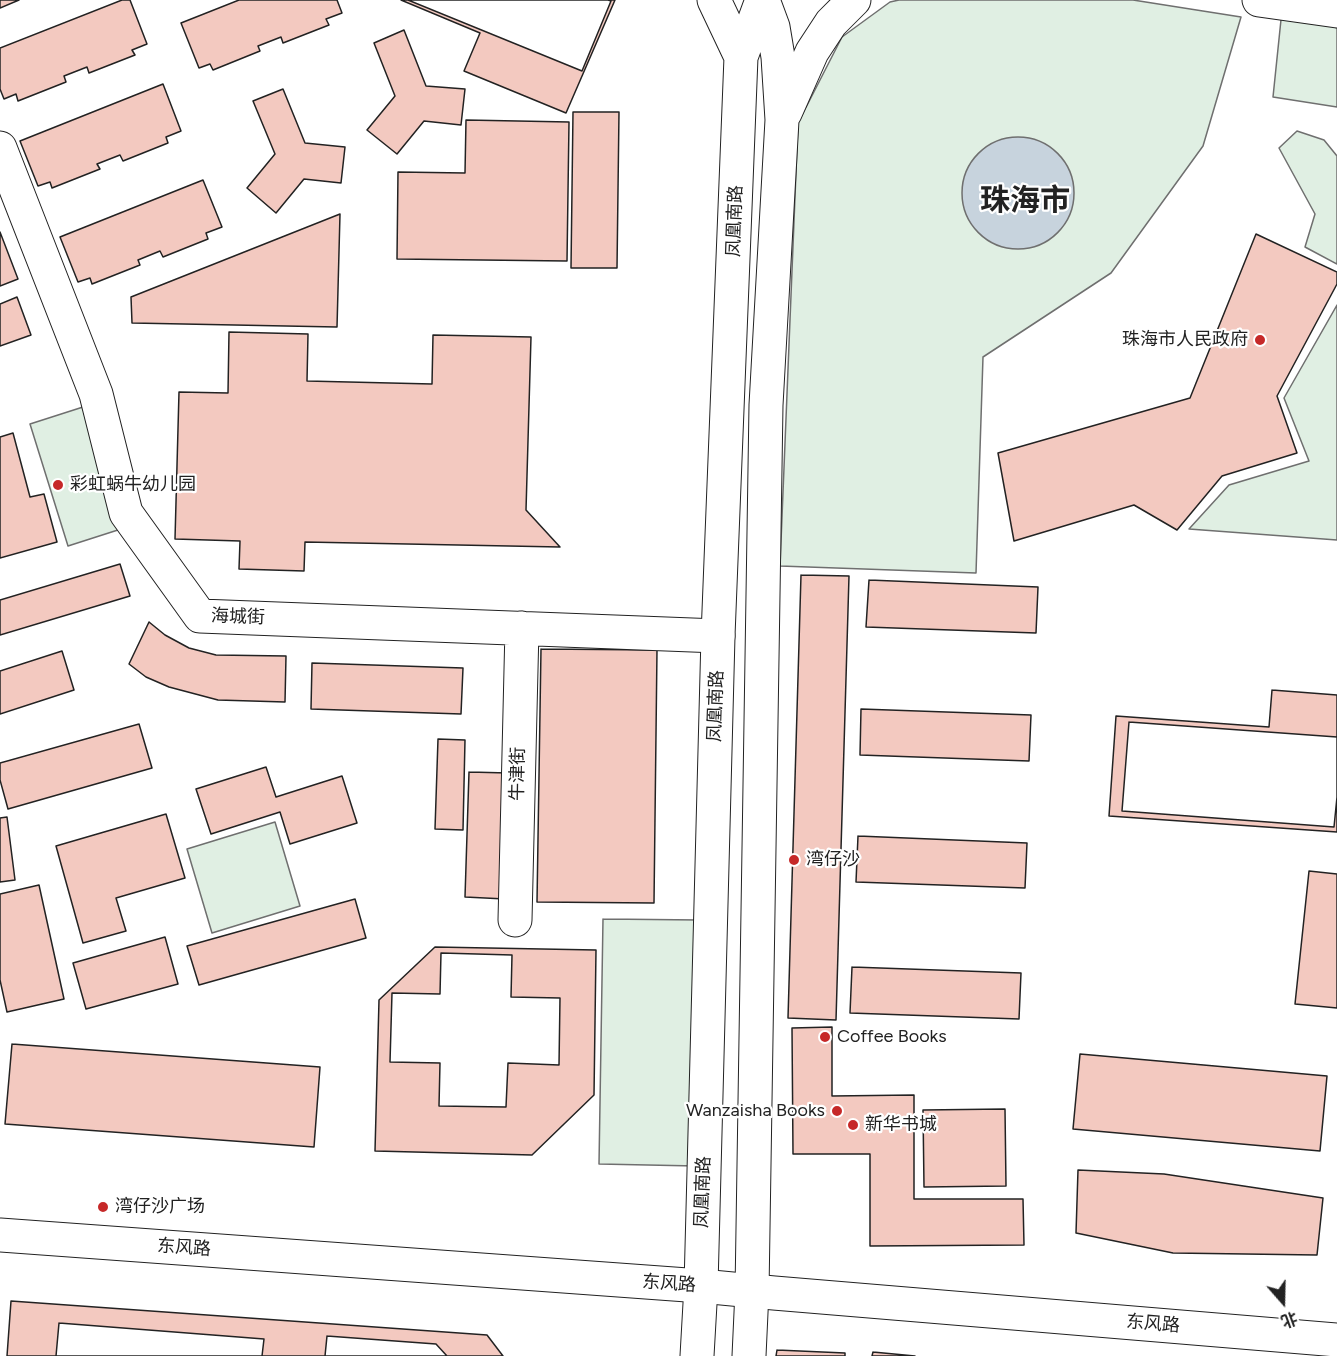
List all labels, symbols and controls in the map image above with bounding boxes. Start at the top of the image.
district label: 珠海市 [980,183,1070,219]
street label: 凤凰南路 [723,185,747,257]
place label: 珠海市人民政府 [1122,329,1248,351]
marker: 珠海市人民政府 [1253,333,1267,347]
place label: 彩虹蜗牛幼儿园 [70,474,196,496]
marker: 彩虹蜗牛幼儿园 [51,478,65,492]
street label: 海城街 [211,605,265,629]
street label: 凤凰南路 [704,670,728,742]
street label: 牛津街 [507,747,529,801]
place label: 湾仔沙 [806,849,860,871]
marker: 湾仔沙 [787,853,801,867]
place label: Coffee Books [837,1026,947,1048]
marker: Coffee Books [818,1030,832,1044]
place label: Wanzaisha Books [686,1100,825,1122]
marker: Wanzaisha Books [830,1104,844,1118]
place label: 新华书城 [865,1114,937,1136]
marker: 新华书城 [846,1118,860,1132]
street label: 凤凰南路 [691,1156,715,1228]
place label: 湾仔沙广场 [115,1196,205,1218]
marker: 湾仔沙广场 [96,1200,110,1214]
street label: 东风路 [156,1235,212,1261]
street label: 东风路 [641,1271,697,1297]
north arrow [1253,1272,1313,1332]
text: 北 [1279,1308,1300,1331]
street label: 东风路 [1125,1311,1181,1337]

